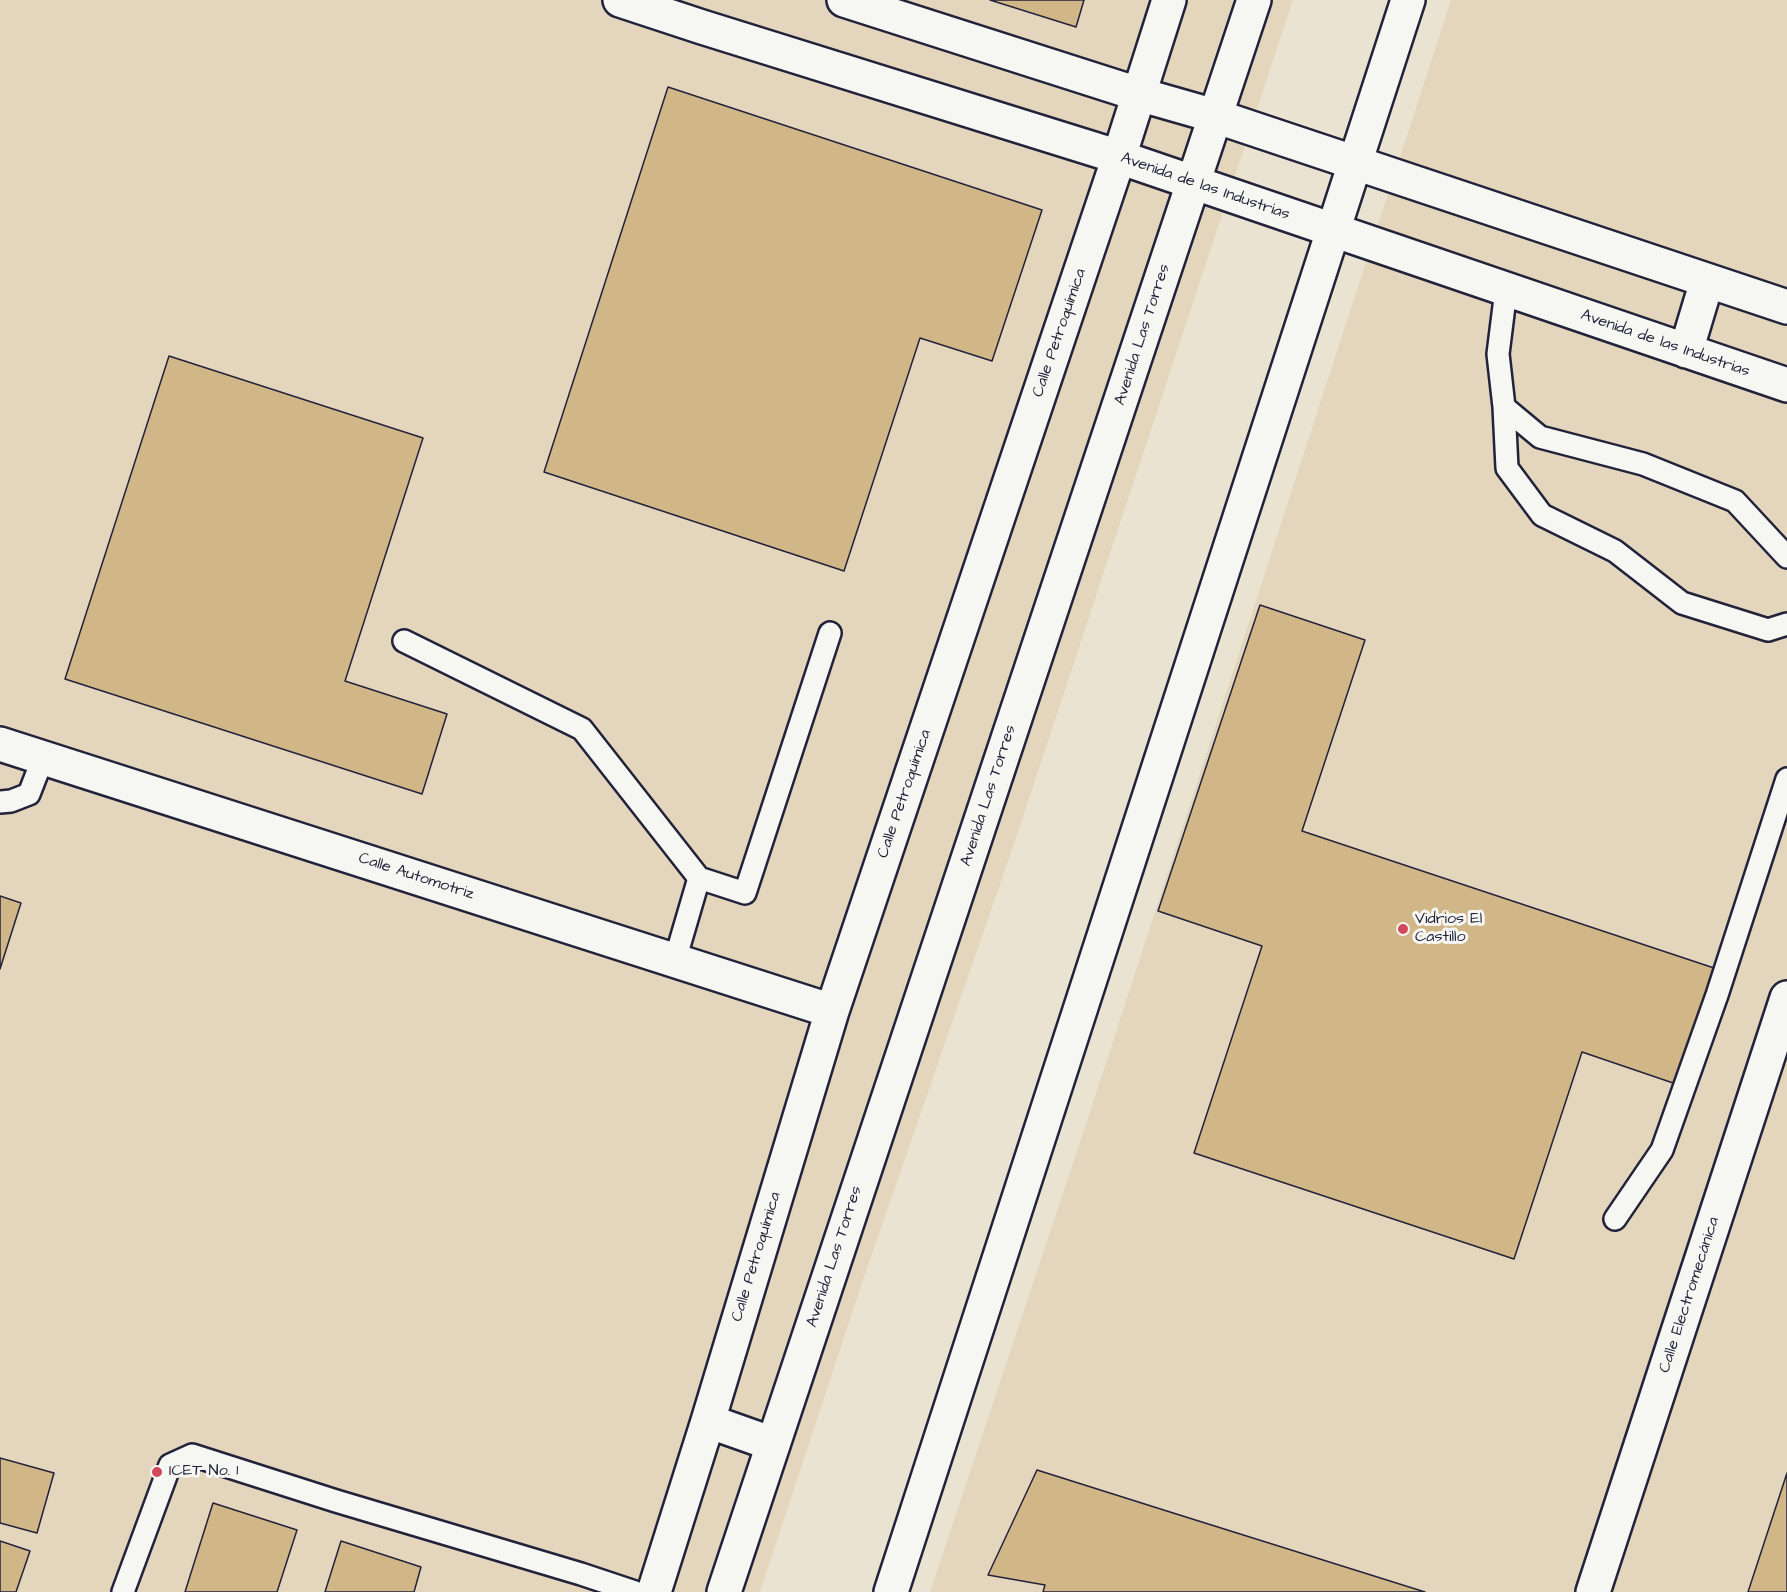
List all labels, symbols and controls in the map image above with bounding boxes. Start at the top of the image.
street label: Avenida de las Industrias [1118,149,1292,225]
street label: Avenida Las Torres [1111,262,1175,408]
street label: Calle Petroquímica [1029,266,1091,400]
street label: Avenida de las Industrias [1578,306,1752,382]
street label: Avenida Las Torres [957,723,1021,869]
street label: Calle Petroquímica [874,727,936,861]
street label: Calle Automotriz [356,849,476,905]
place label: Vidrios El Castillo [1415,910,1482,948]
marker: Vidrios El Castillo [1396,922,1410,936]
street label: Avenida Las Torres [803,1184,867,1330]
street label: Calle Petroquímica [728,1190,786,1324]
street label: Calle Electromecánica [1656,1215,1724,1375]
place label: ICET No. 1 [169,1462,238,1482]
marker: ICET No. 1 [150,1465,164,1479]

